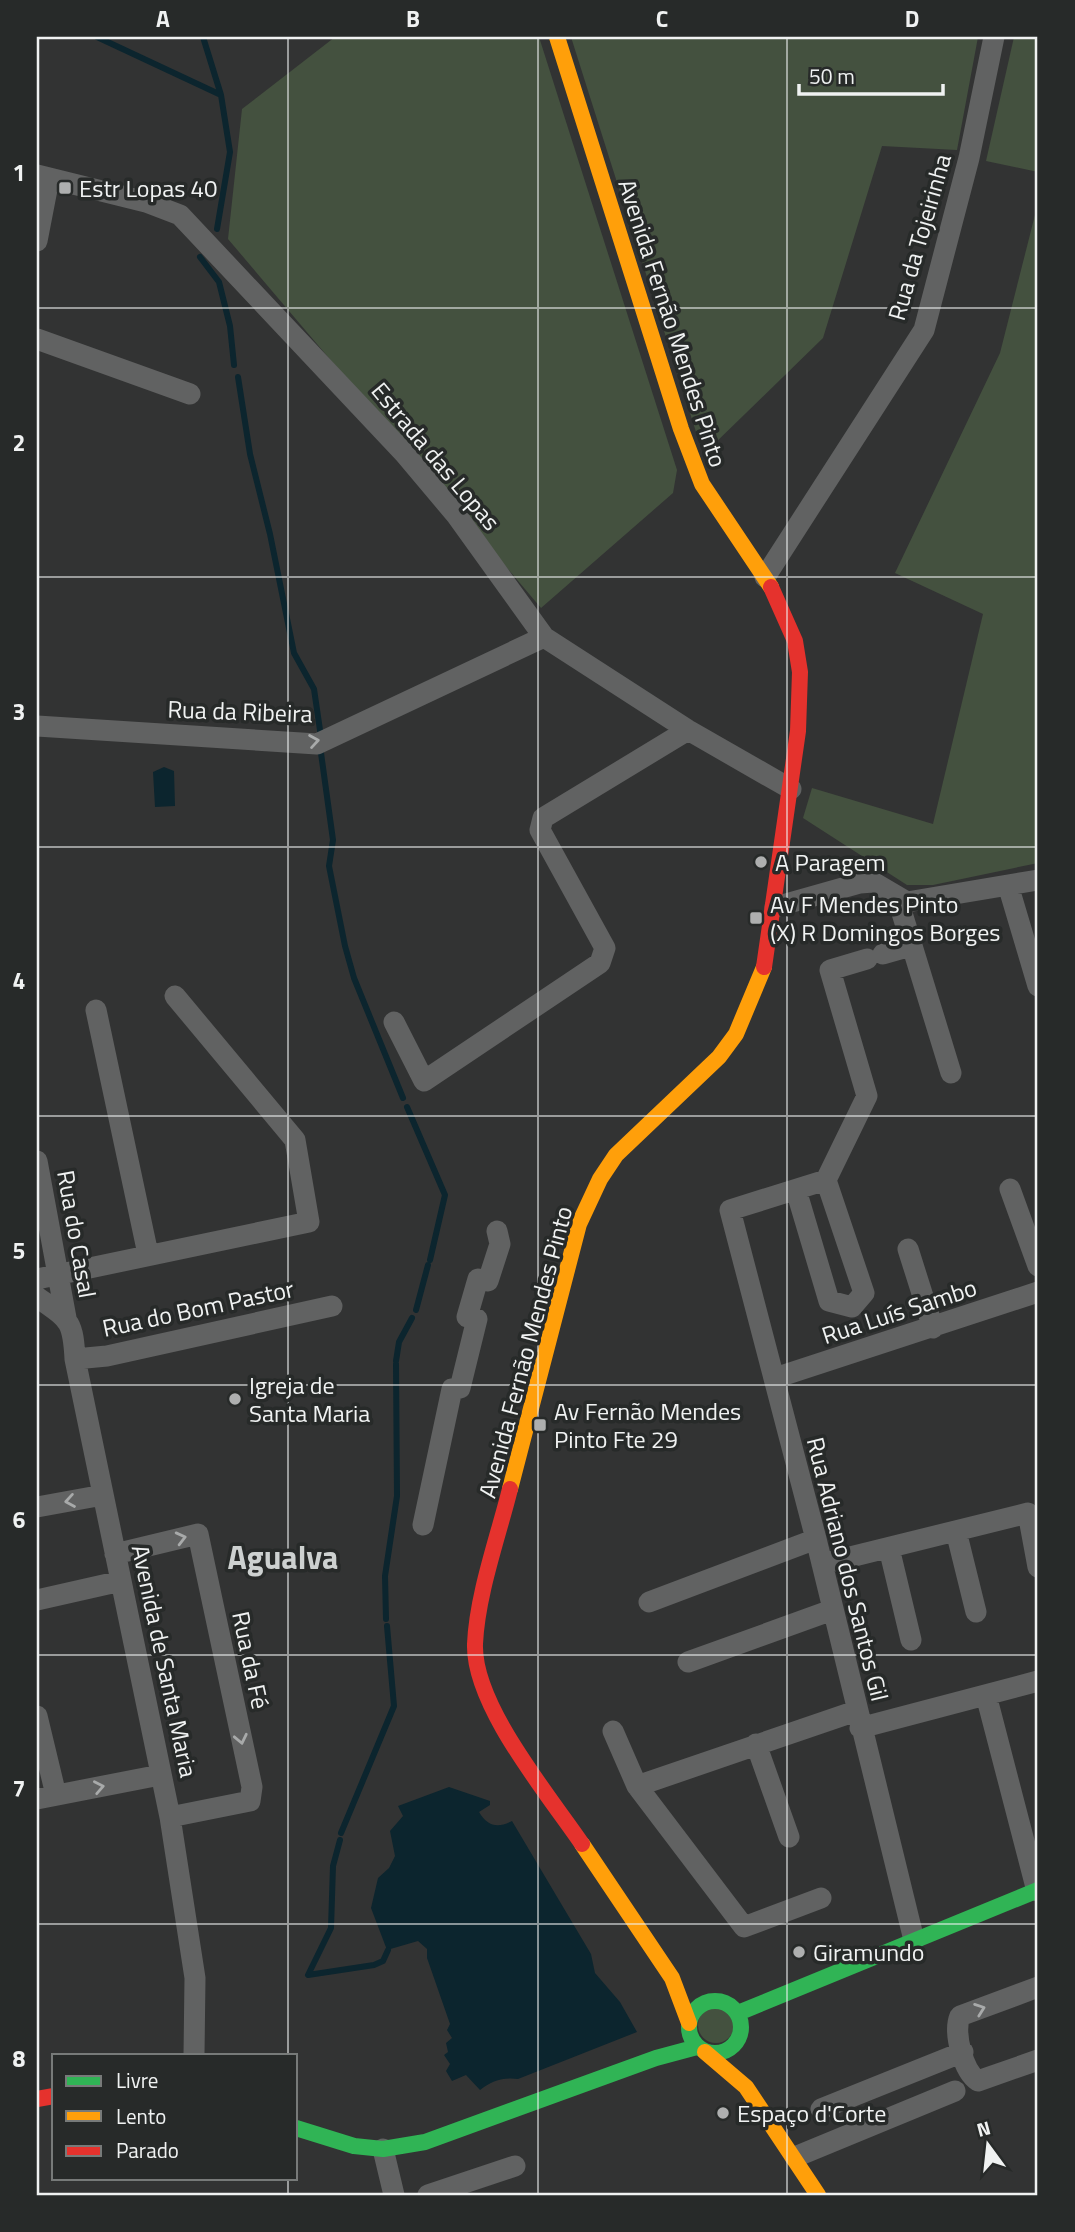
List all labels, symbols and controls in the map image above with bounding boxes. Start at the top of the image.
text: A [156,1,170,36]
text: B [406,1,420,36]
text: C [656,1,668,36]
text: D [905,1,919,36]
scale bar [799,52,942,96]
text: 50 m [809,60,855,92]
street label: Rua da Tojeirinha [878,149,960,325]
text: 1 [13,155,25,190]
place label: Estr Lopas 40 [79,170,217,206]
street label: Avenida Fernão Mendes Pinto [609,174,737,472]
marker: Estr Lopas 40 [57,180,73,196]
street label: Estrada das Lopas [363,374,509,538]
text: 2 [13,425,25,460]
street label: Rua da Ribeira [167,690,313,732]
text: 3 [13,694,25,729]
one-way arrow [309,734,320,749]
place label: A Paragem [775,844,886,880]
marker: A Paragem [753,854,769,870]
place label: Av F Mendes Pinto (X) R Domingos Borges [770,886,1000,950]
marker: Av F Mendes Pinto (X) R Domingos Borges [748,910,764,926]
text: 4 [13,963,25,998]
street label: Rua do Casal [48,1167,106,1301]
street label: Avenida Fernão Mendes Pinto [469,1202,581,1502]
text: 5 [13,1233,25,1268]
street label: Rua Luís Sambo [817,1269,981,1353]
street label: Rua do Bom Pastor [99,1270,297,1346]
place label: Igreja de Santa Maria [249,1367,370,1431]
marker: Igreja de Santa Maria [227,1391,243,1407]
place label: Av Fernão Mendes Pinto Fte 29 [554,1393,741,1457]
marker: Av Fernão Mendes Pinto Fte 29 [532,1417,548,1433]
street label: Rua Adriano dos Santos Gil [798,1433,898,1705]
one-way arrow [64,1493,76,1508]
text: 6 [13,1502,26,1537]
one-way arrow [175,1532,187,1546]
district label: Agualva [228,1533,338,1581]
street label: Avenida de Santa Maria [123,1541,207,1781]
street label: Rua da Fé [223,1608,279,1712]
one-way arrow [232,1733,247,1745]
text: 7 [13,1771,25,1806]
one-way arrow [93,1780,105,1795]
place label: Giramundo [813,1934,924,1970]
marker: Giramundo [791,1944,807,1960]
one-way arrow [973,2003,985,2017]
text: 8 [13,2041,26,2076]
legend [52,2054,298,2180]
text: Livre [116,2064,158,2096]
place label: Espaço d'Corte [737,2095,886,2131]
text: Lento [116,2100,166,2132]
marker: Espaço d'Corte [715,2105,731,2121]
north arrow [953,2110,1023,2180]
text: N [973,2112,994,2144]
text: Parado [116,2134,179,2166]

